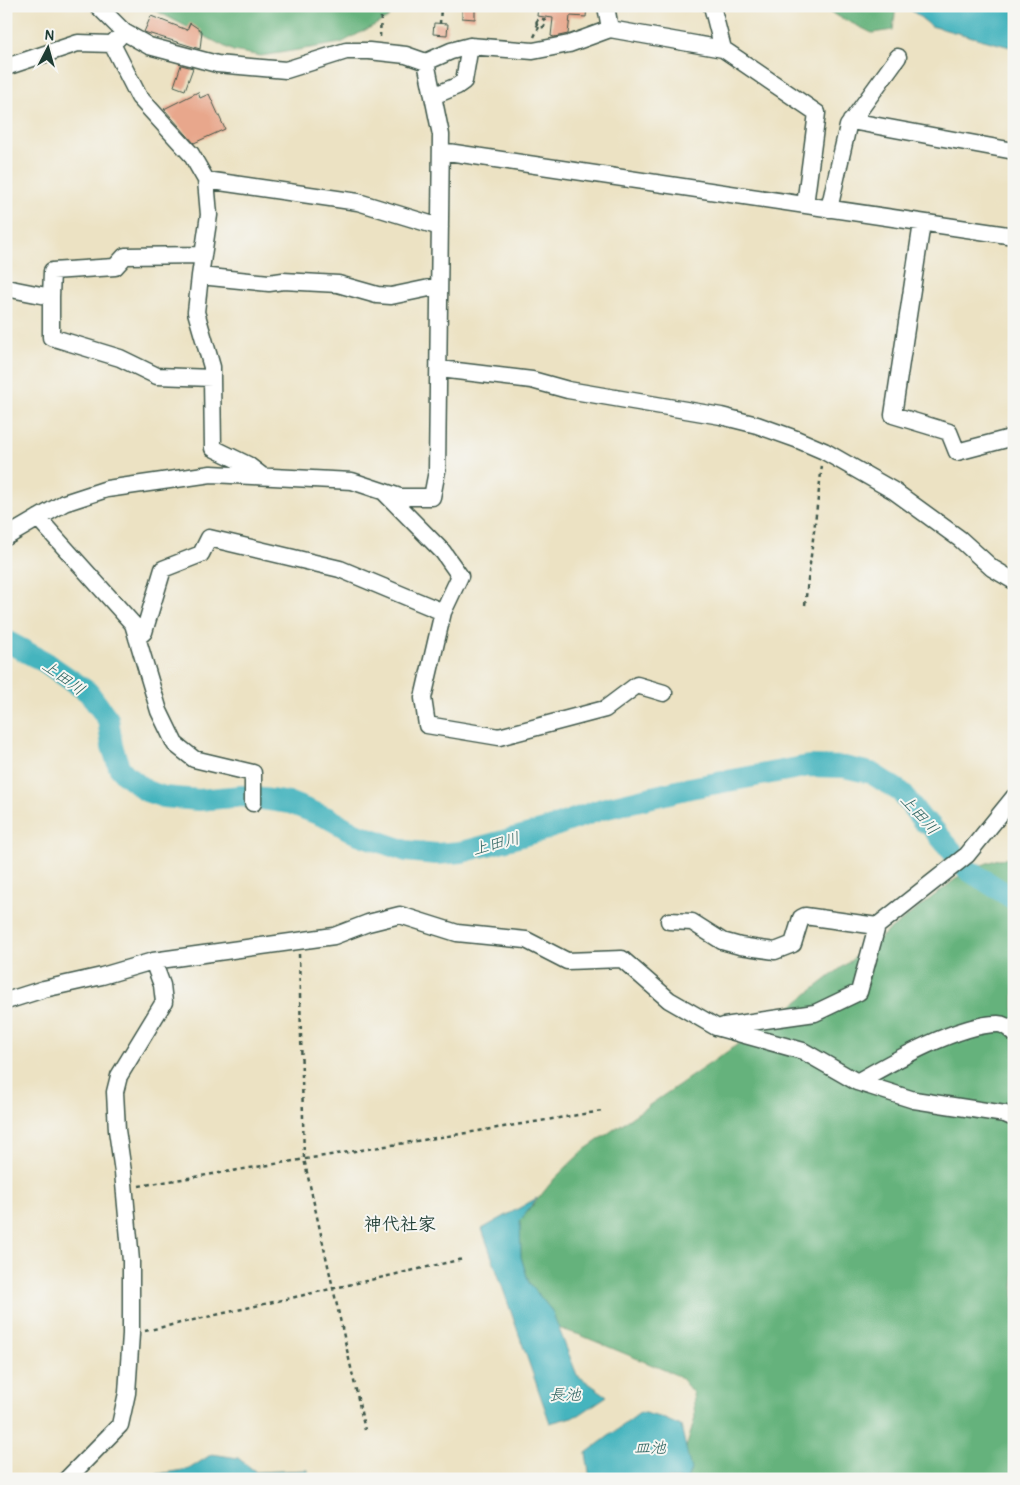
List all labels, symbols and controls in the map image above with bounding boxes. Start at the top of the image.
north arrow [22,22,72,72]
text: N [44,27,55,45]
water label: 上田川 [38,656,89,700]
water label: 上田川 [896,790,943,839]
water label: 上田川 [470,828,522,860]
district label: 神代社家 [364,1213,436,1236]
water label: 長池 [549,1385,582,1405]
water label: 皿池 [634,1438,667,1458]

